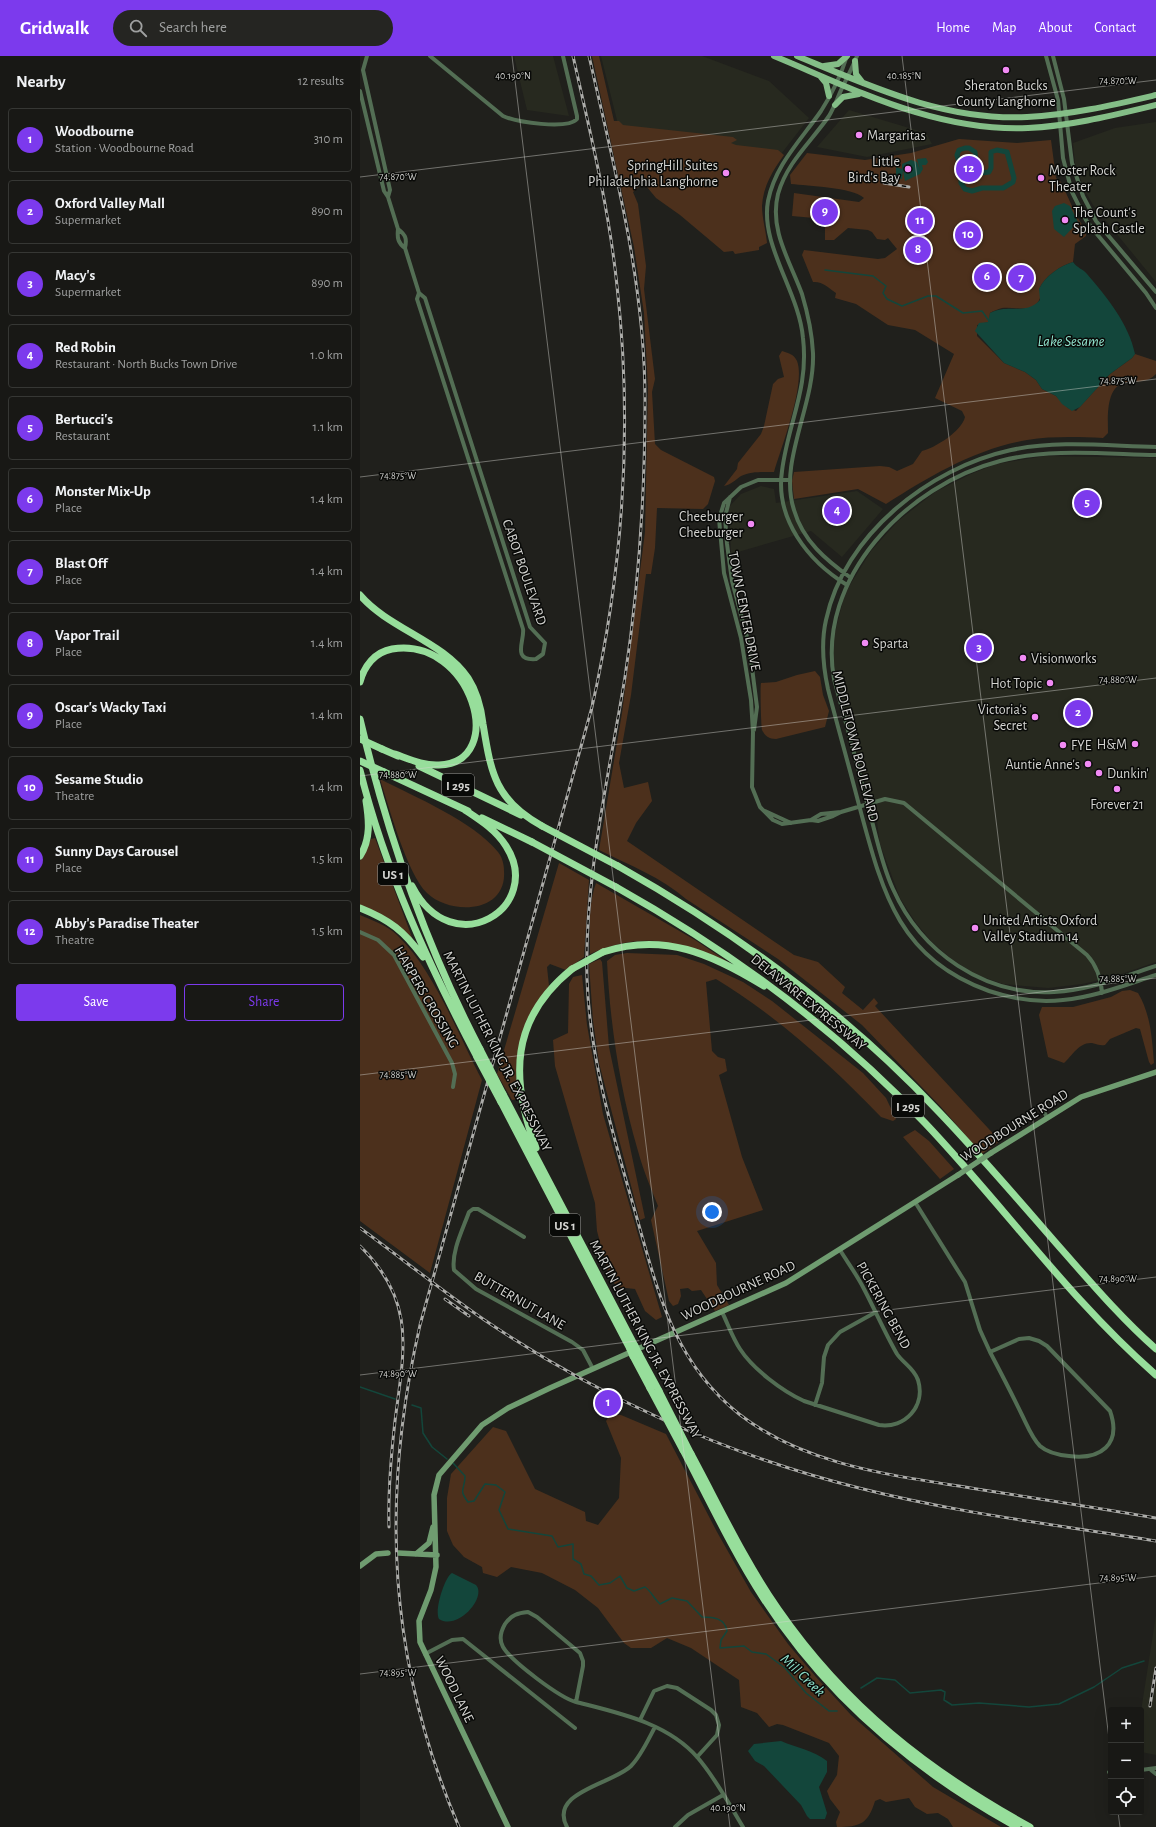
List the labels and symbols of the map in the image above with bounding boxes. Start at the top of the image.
marker: Sheraton Bucks County Langhorne [1001,65,1011,75]
text: 40.190°N [495,71,531,81]
text: 40.185°N [887,71,921,81]
text: 74.870°W [1099,76,1137,86]
place label: Sheraton Bucks County Langhorne [956,79,1056,109]
place label: Margaritas [867,129,926,143]
marker: Margaritas [854,130,864,140]
pin: 12 [956,154,982,184]
place label: Little Bird's Bay [848,155,900,185]
place label: SpringHill Suites Philadelphia Langhorne [588,159,718,189]
marker: Little Bird's Bay [903,164,913,174]
place label: Moster Rock Theater [1049,164,1116,194]
marker: SpringHill Suites Philadelphia Langhorne [721,168,731,178]
text: 74.870°W [379,172,417,182]
marker: Moster Rock Theater [1036,173,1046,183]
pin: 9 [812,197,838,227]
pin: 11 [907,206,933,236]
place label: The Count's Splash Castle [1073,206,1145,236]
marker: The Count's Splash Castle [1060,215,1070,225]
pin: 10 [955,220,981,250]
pin: 8 [905,235,931,265]
pin: 6 [974,262,1000,292]
pin: 7 [1008,263,1034,293]
water label: Lake Sesame [1038,334,1105,349]
text: 74.875°W [1100,376,1136,386]
text: 74.875°W [380,471,416,481]
pin: 5 [1074,488,1100,518]
pin: 4 [824,496,850,526]
place label: Cheeburger Cheeburger [679,510,743,540]
street label: CABOT BOULEVARD [499,518,549,627]
marker: Cheeburger Cheeburger [746,519,756,529]
street label: TOWN CENTER DRIVE [726,550,763,672]
pin: 3 [966,633,992,663]
place label: Sparta [873,637,909,651]
marker: Sparta [860,638,870,648]
place label: Visionworks [1031,652,1097,666]
marker: Visionworks [1018,653,1028,663]
street label: MIDDLETOWN BOULEVARD [829,669,881,823]
text: 74.880°W [1099,675,1137,685]
place label: Hot Topic [990,677,1043,691]
marker: Hot Topic [1045,678,1055,688]
pin: 2 [1065,698,1091,728]
place label: Victoria's Secret [978,703,1028,733]
marker: Victoria's Secret [1030,712,1040,722]
place label: H&M [1097,738,1127,752]
place label: FYE [1071,739,1092,753]
marker: H&M [1130,739,1140,749]
marker: FYE [1058,740,1068,750]
place label: Auntie Anne's [1005,758,1080,772]
marker: Auntie Anne's [1083,759,1093,769]
place label: Dunkin' [1107,767,1149,781]
marker: Dunkin' [1094,768,1104,778]
text: 74.880°W [379,770,417,780]
road number: I 295 [442,774,474,796]
marker: Forever 21 [1112,784,1122,794]
place label: Forever 21 [1090,798,1144,812]
road number: US 1 [378,863,408,885]
place label: United Artists Oxford Valley Stadium 14 [983,914,1097,944]
marker: United Artists Oxford Valley Stadium 14 [970,923,980,933]
street label: HARPERS CROSSING [391,944,461,1051]
street label: MARTIN LUTHER KING JR. EXPRESSWAY [440,949,554,1154]
street label: DELAWARE EXPRESSWAY [748,952,869,1054]
text: 74.885°W [1100,974,1137,984]
text: 74.885°W [380,1070,417,1080]
street label: WOODBOURNE ROAD [958,1087,1071,1165]
road number: I 295 [892,1095,924,1117]
your location [702,1202,722,1222]
road number: US 1 [550,1214,580,1236]
street label: MARTIN LUTHER KING JR. EXPRESSWAY [587,1238,704,1442]
street label: WOODBOURNE ROAD [679,1258,798,1323]
street label: PICKERING BEND [854,1260,913,1351]
street label: BUTTERNUT LANE [472,1269,567,1333]
text: 74.890°W [1099,1274,1137,1284]
text: 74.890°W [379,1369,417,1379]
pin: 1 [595,1388,621,1418]
text: 74.895°W [1100,1573,1137,1583]
water label: Mill Creek [778,1651,828,1699]
street label: WOOD LANE [432,1654,476,1725]
text: 74.895°W [380,1668,417,1678]
text: 40.190°N [710,1803,746,1813]

